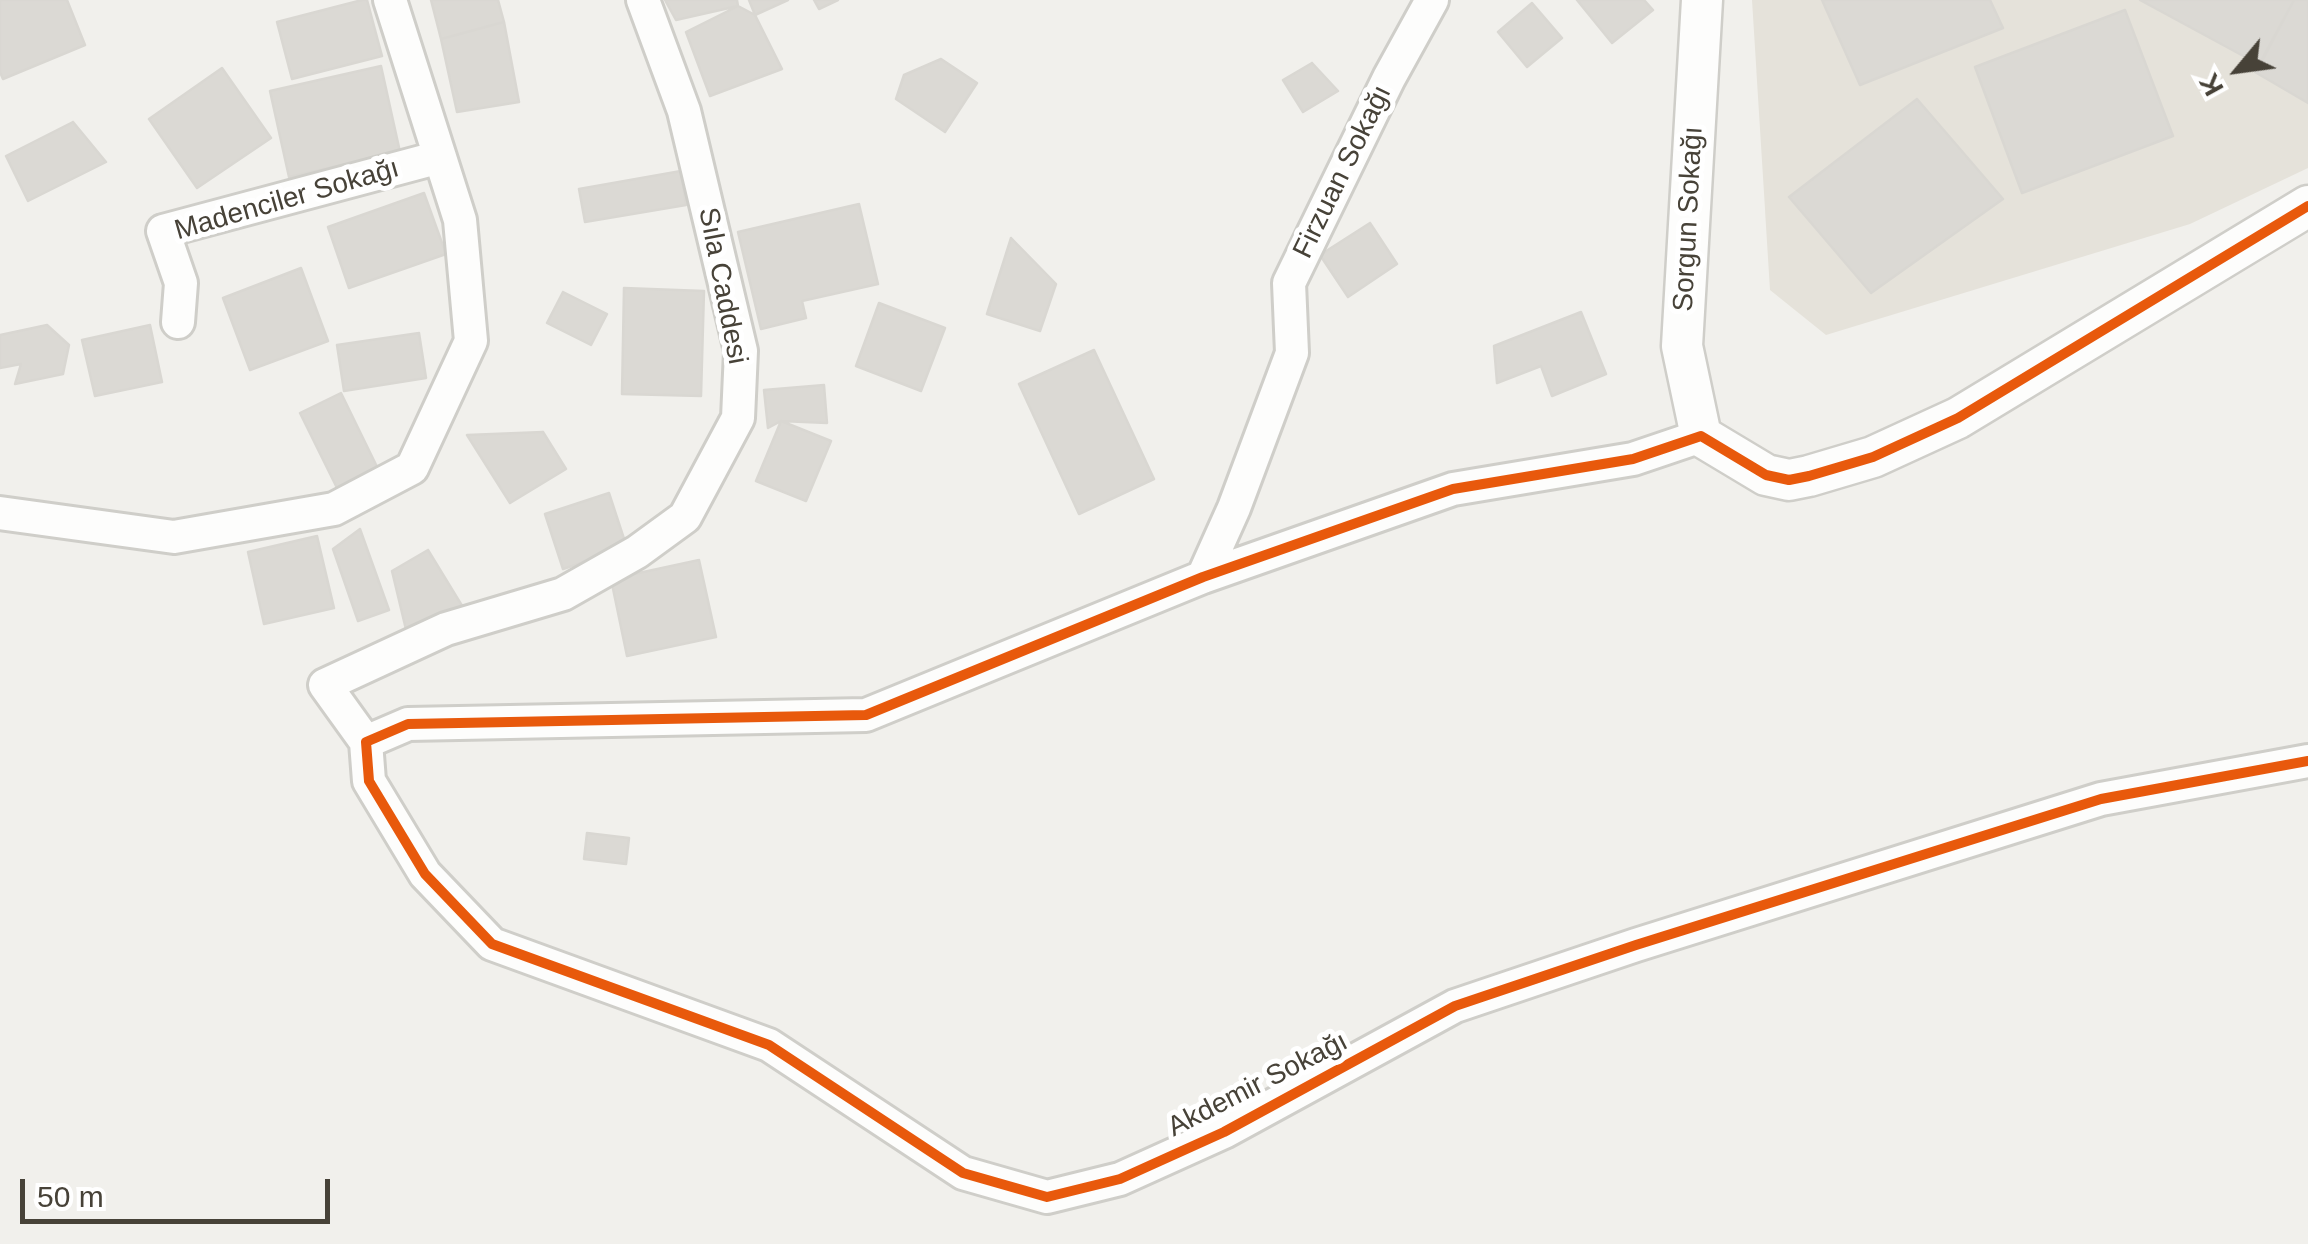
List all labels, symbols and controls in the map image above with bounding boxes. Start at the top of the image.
north arrow [2188,20,2288,120]
text: K [2193,68,2230,101]
street label: Firzuan Sokağı [1287,80,1399,264]
street label: Sorgun Sokağı [1667,126,1711,312]
street label: Madenciler Sokağı [171,152,403,248]
street label: Sıla Caddesi [690,205,754,367]
street label: Akdemir Sokağı [1162,1025,1354,1145]
scale bar [25,1159,335,1221]
text: 50 m [37,1180,104,1213]

